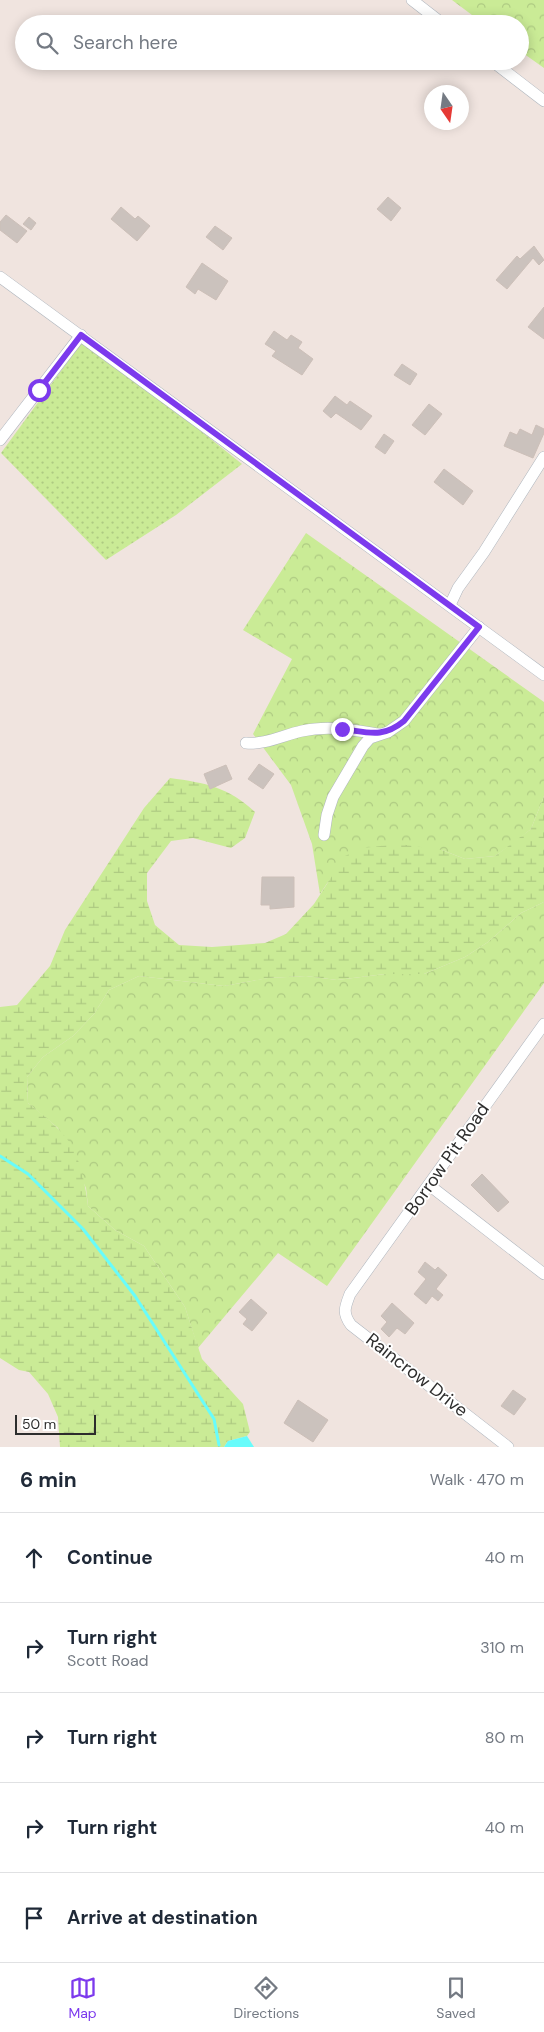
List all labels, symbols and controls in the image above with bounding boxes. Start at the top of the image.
search box [15,15,529,70]
icon: search [33,29,61,57]
text: Search here [73,30,178,55]
north arrow [424,85,469,130]
route start [28,379,51,402]
route end [331,718,354,741]
street label: Borrow Pit Road [399,1098,495,1220]
street label: Raincrow Drive [361,1328,473,1422]
scale bar [15,1412,96,1435]
text: 50 m [22,1415,56,1433]
text: 6 min [20,1466,77,1494]
text: Walk · 470 m [430,1469,524,1490]
icon: ahead [20,1544,48,1572]
text: Continue [67,1545,153,1570]
text: 40 m [485,1547,524,1568]
text: Turn right [67,1625,157,1650]
icon: right [20,1634,48,1662]
text: 310 m [480,1637,524,1658]
text: Scott Road [67,1650,149,1671]
icon: right [20,1724,48,1752]
text: Turn right [67,1725,157,1750]
text: 80 m [485,1727,524,1748]
icon: right [20,1814,48,1842]
text: Turn right [67,1815,157,1840]
text: 40 m [485,1817,524,1838]
icon: arrive [20,1904,48,1932]
text: Arrive at destination [67,1905,258,1930]
tab: Map [68,1974,97,2022]
tab: Directions [234,1974,299,2022]
tab: Saved [436,1974,476,2022]

